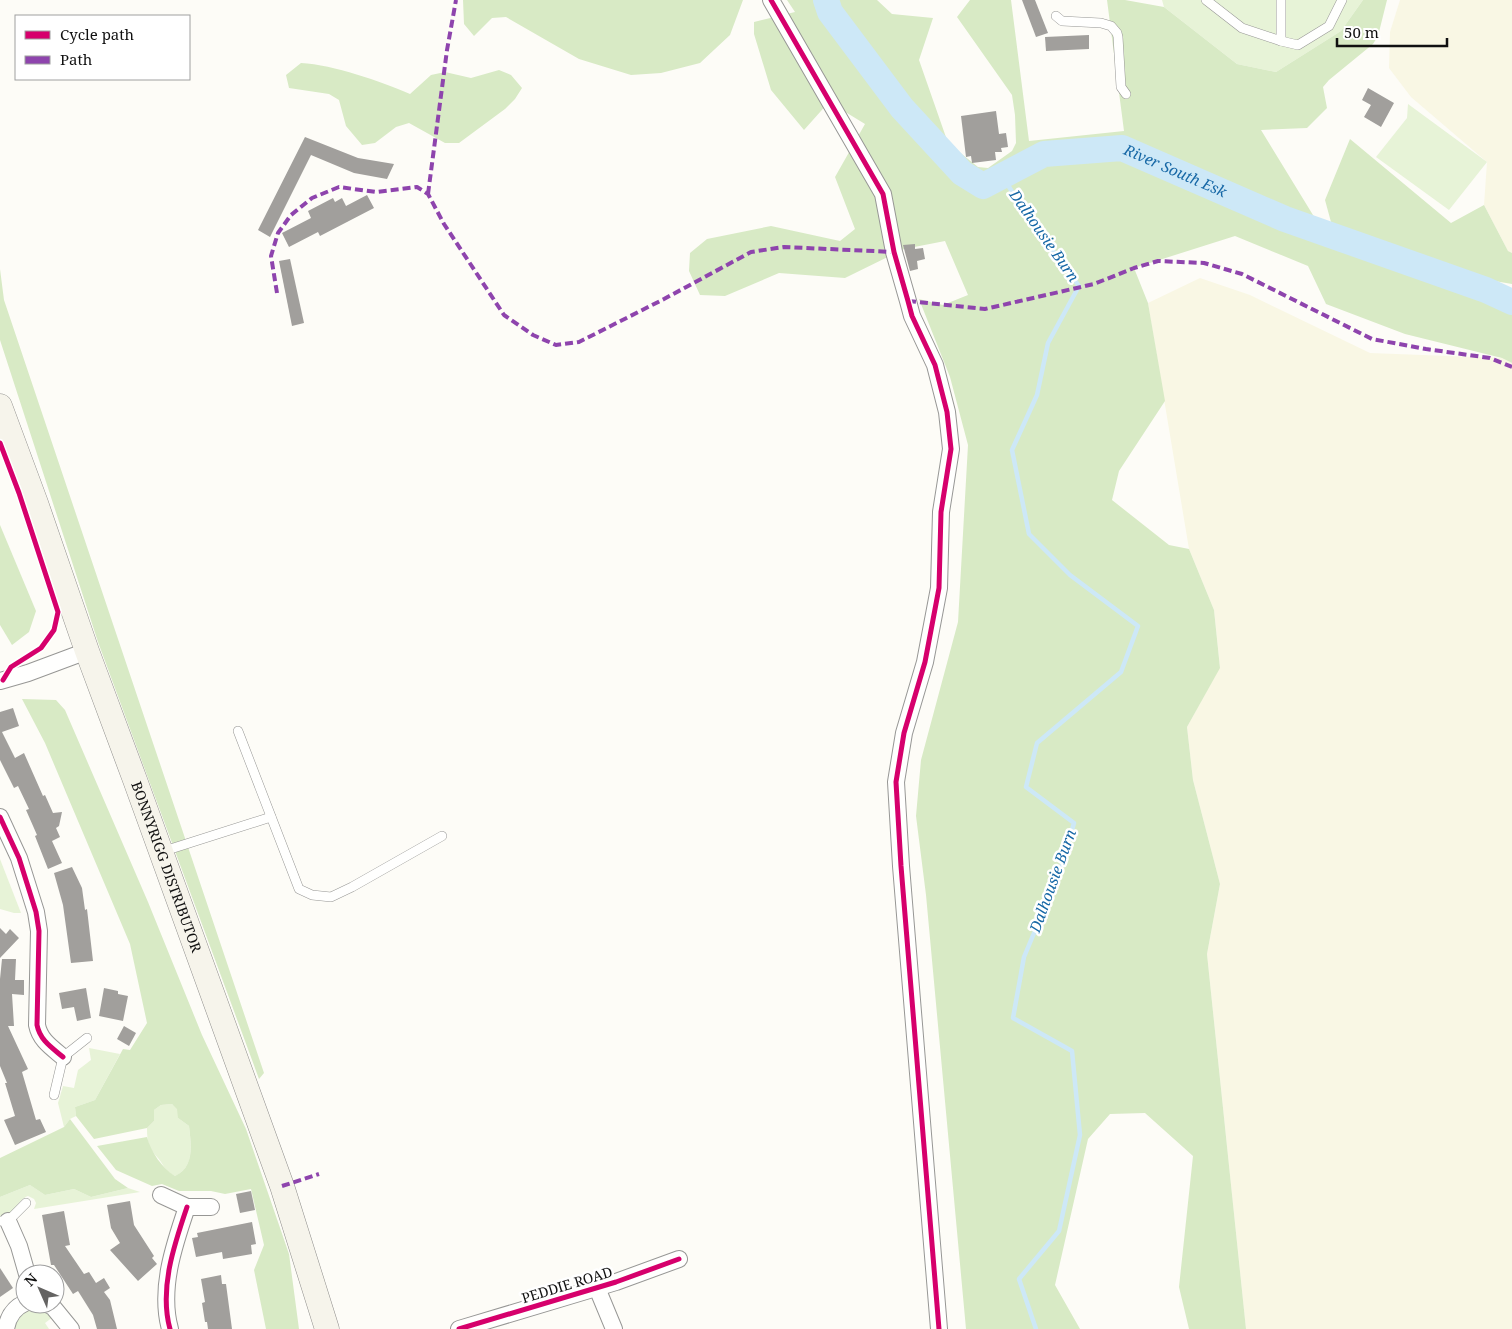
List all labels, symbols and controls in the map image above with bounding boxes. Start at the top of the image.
legend [15,15,190,80]
scale bar [1337,15,1447,47]
text: 50 m [1344,22,1379,42]
text: Cycle path [60,24,135,44]
text: Path [60,49,93,69]
water label: River South Esk [1120,139,1231,202]
water label: Dalhousie Burn [1005,185,1084,286]
street label: BONNYRIGG DISTRIBUTOR [127,779,207,955]
water label: Dalhousie Burn [1024,826,1080,936]
street label: PEDDIE ROAD [519,1262,615,1307]
north arrow [15,1264,65,1314]
text: N [20,1269,41,1290]

